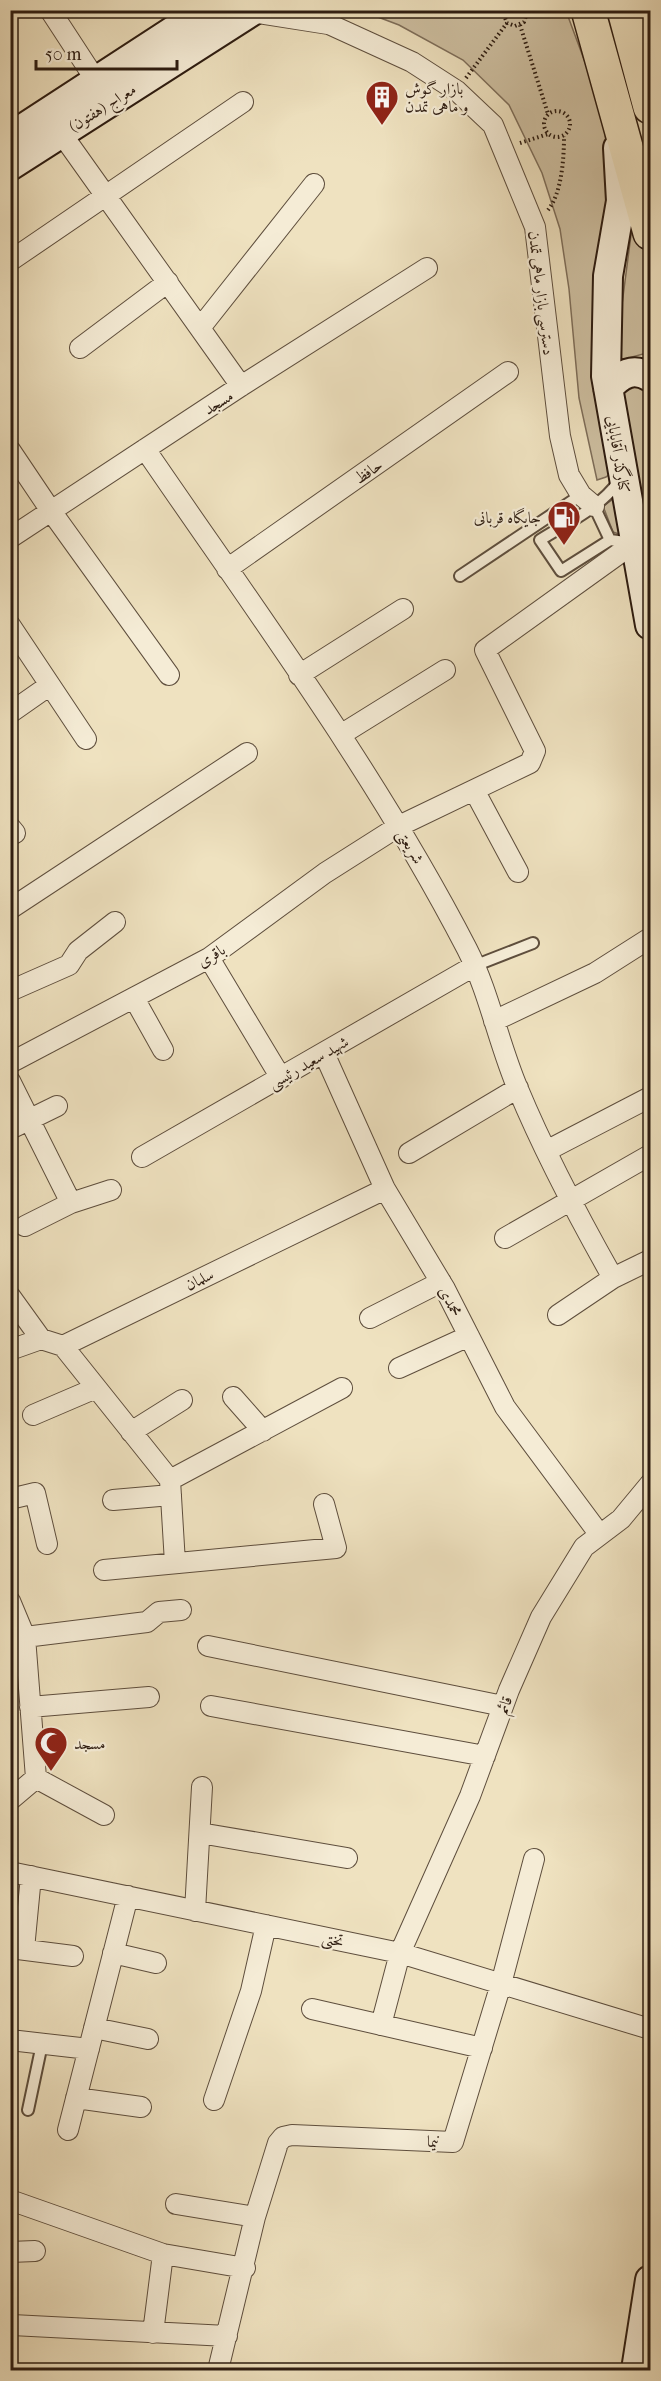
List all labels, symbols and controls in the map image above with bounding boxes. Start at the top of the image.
scale bar [36,33,177,71]
text: 50 m [45,44,82,65]
street label: معراج (هفتون) [65,79,142,140]
building icon: بازار گوش و ماهی تمدن [364,79,400,126]
place label: بازار گوش و ماهی تمدن [405,79,468,116]
street label: دسترسی بازار ماهی تمدن [522,230,559,357]
street label: مسجد [200,386,237,419]
street label: کنارگذر آقابابایی [602,414,636,494]
street label: حافظ [351,455,386,488]
fuel station icon: جایگاه قربانی [546,499,582,546]
place label: جایگاه قربانی [474,507,541,528]
street label: شریعتی [391,826,428,868]
street label: باقری [194,940,229,972]
street label: شهید سعید رئیسی [265,1032,353,1095]
street label: سلمان [182,1264,217,1294]
street label: محمدی [435,1283,466,1320]
street label: قائم [492,1694,521,1719]
mosque icon: مسجد [33,1725,69,1772]
place label: مسجد [74,1734,105,1753]
street label: تختی [320,1928,346,1953]
street label: نیما [427,2132,440,2151]

